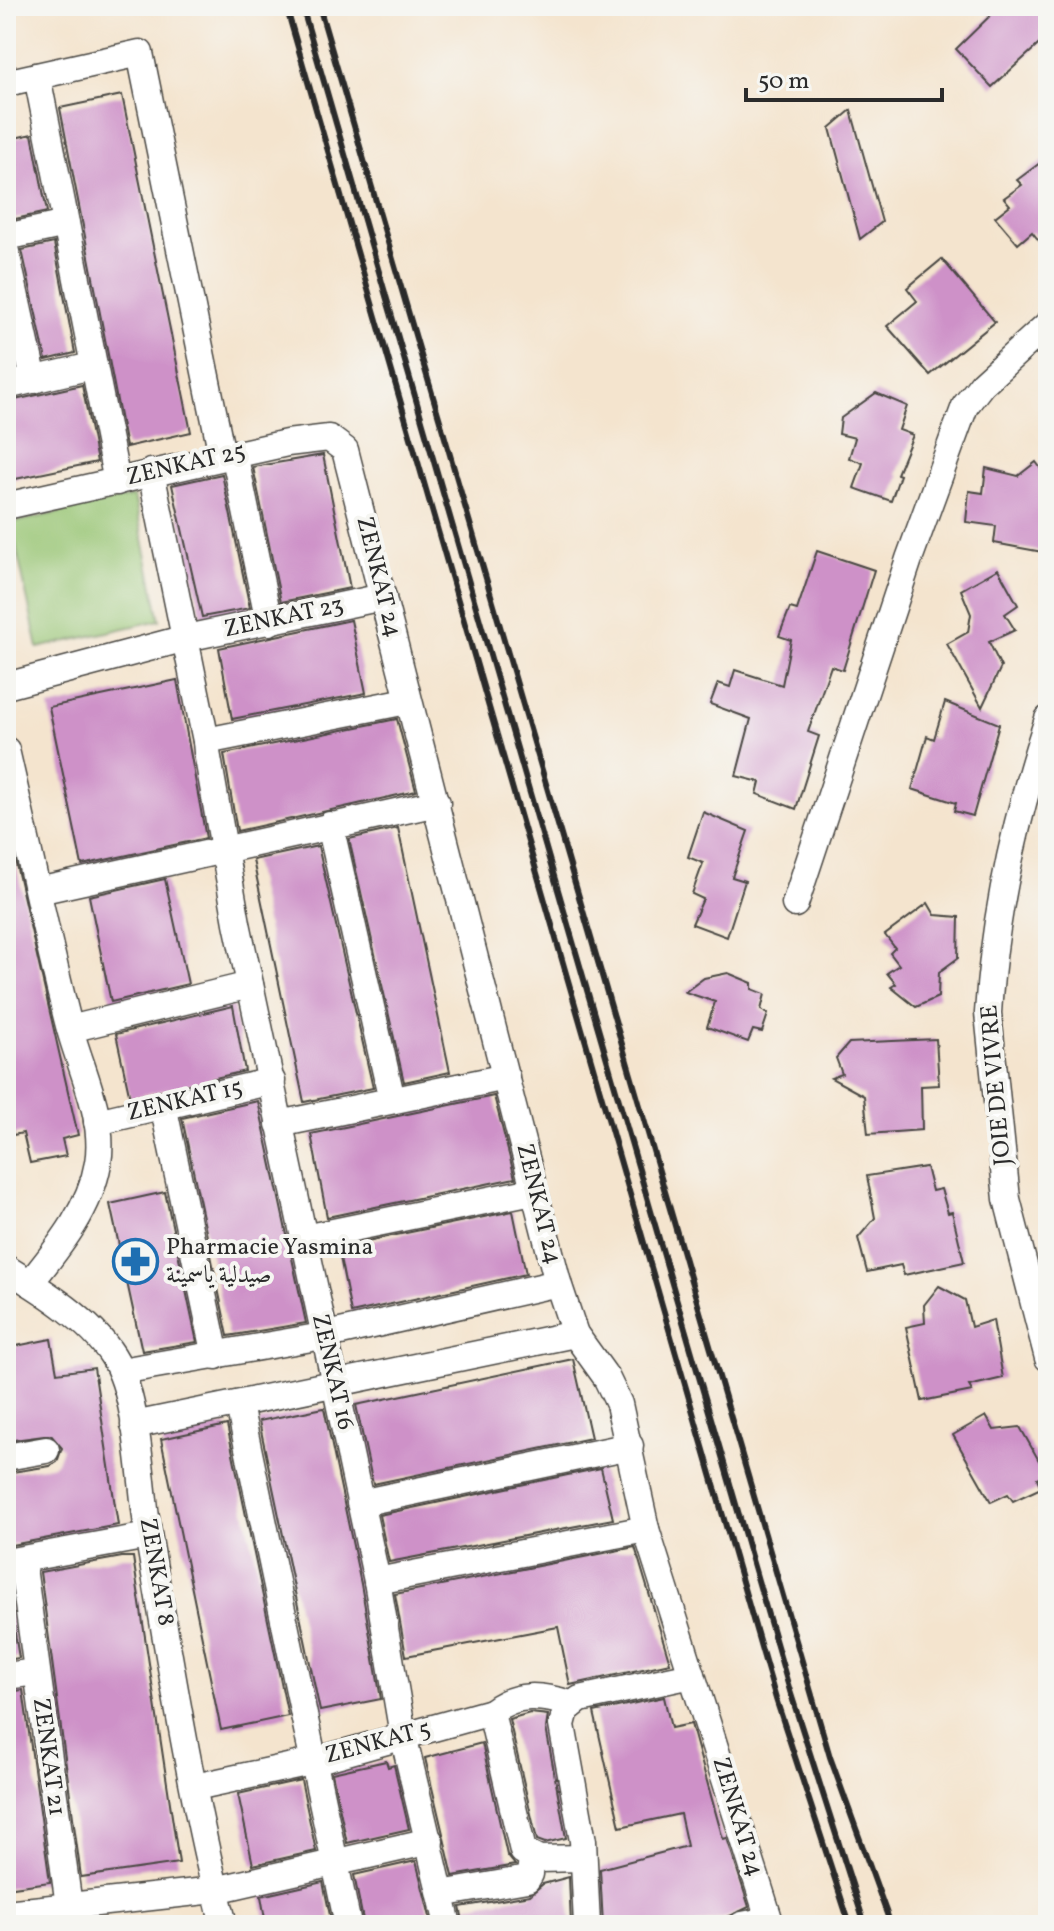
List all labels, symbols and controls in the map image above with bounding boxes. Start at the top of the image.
scale bar [746,52,942,102]
text: 50 m [758,65,810,99]
street label: ZENKAT 25 [123,435,249,495]
street label: ZENKAT 24 [347,513,409,641]
street label: ZENKAT 23 [221,589,347,647]
street label: JOIE DE VIVRE [973,1003,1021,1167]
street label: ZENKAT 15 [124,1071,246,1131]
street label: ZENKAT 24 [507,1140,569,1268]
place label: Pharmacie Yasmina صيدلية ياسمينة [166,1231,373,1293]
pharmacy icon: Pharmacie Yasmina صيدلية ياسمينة [111,1238,159,1286]
street label: ZENKAT 16 [302,1310,362,1434]
street label: ZENKAT 8 [130,1515,182,1629]
street label: ZENKAT 21 [23,1696,73,1818]
street label: ZENKAT 5 [321,1713,435,1773]
street label: ZENKAT 24 [703,1753,771,1881]

